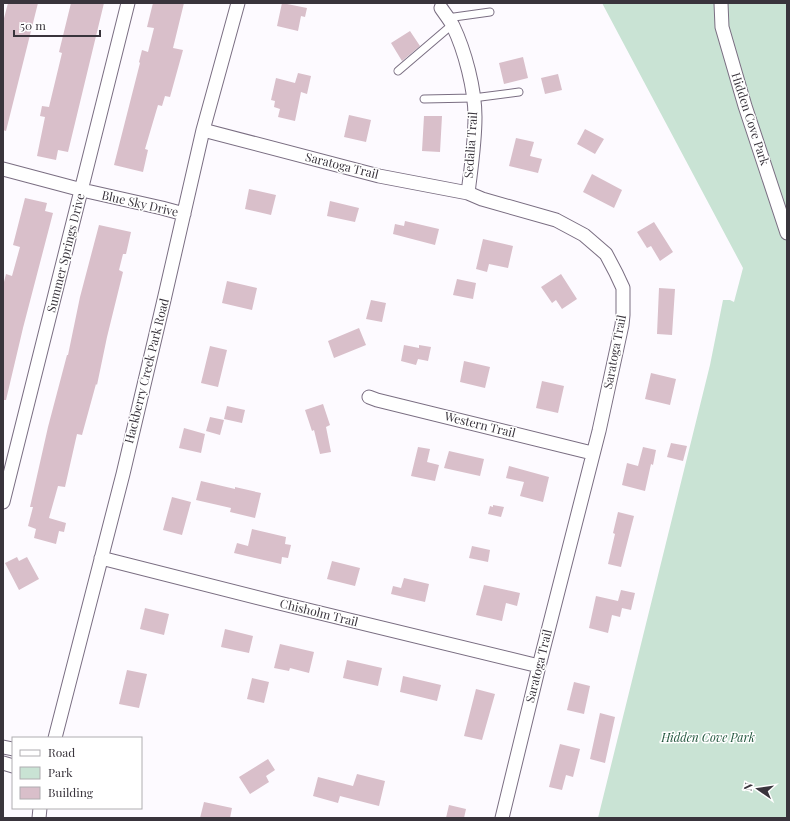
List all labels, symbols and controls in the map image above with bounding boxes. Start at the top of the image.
scale bar [14,12,100,38]
text: 50 m [20,17,46,33]
street label: Hidden Cove Park [728,70,774,168]
street label: Sedalia Trail [460,111,480,179]
street label: Saratoga Trail [304,148,381,182]
street label: Blue Sky Drive [100,186,180,220]
street label: Summer Springs Drive [42,192,88,314]
street label: Hackberry Creek Park Road [120,297,172,445]
street label: Saratoga Trail [599,313,629,390]
street label: Western Trail [442,407,518,441]
street label: Chisholm Trail [278,595,361,630]
street label: Saratoga Trail [521,627,555,704]
park label: Hidden Cove Park [660,729,755,745]
legend [12,737,142,809]
text: Road [48,744,75,760]
text: Park [48,764,73,780]
north arrow [738,769,778,809]
text: N [740,781,756,792]
text: Building [48,784,94,800]

